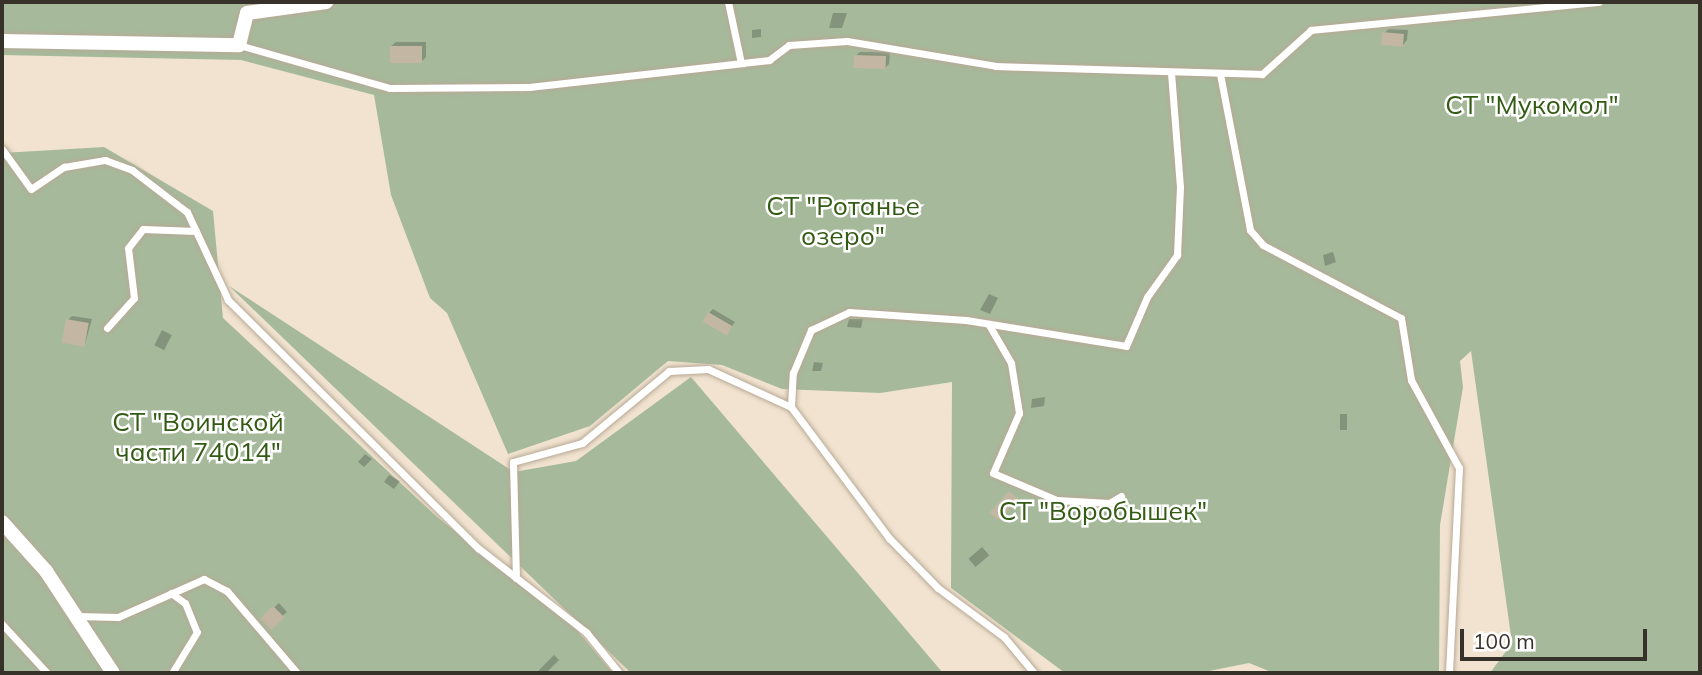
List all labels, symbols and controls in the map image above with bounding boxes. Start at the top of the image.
park label: СТ "Мукомол" [1445,89,1619,121]
park label: СТ "Ротанье озеро" [766,190,920,252]
park label: СТ "Воинской части 74014" [112,406,284,467]
park label: СТ "Воробышек" [999,495,1207,527]
scale bar [1464,616,1651,660]
text: 100 m [1473,628,1535,654]

